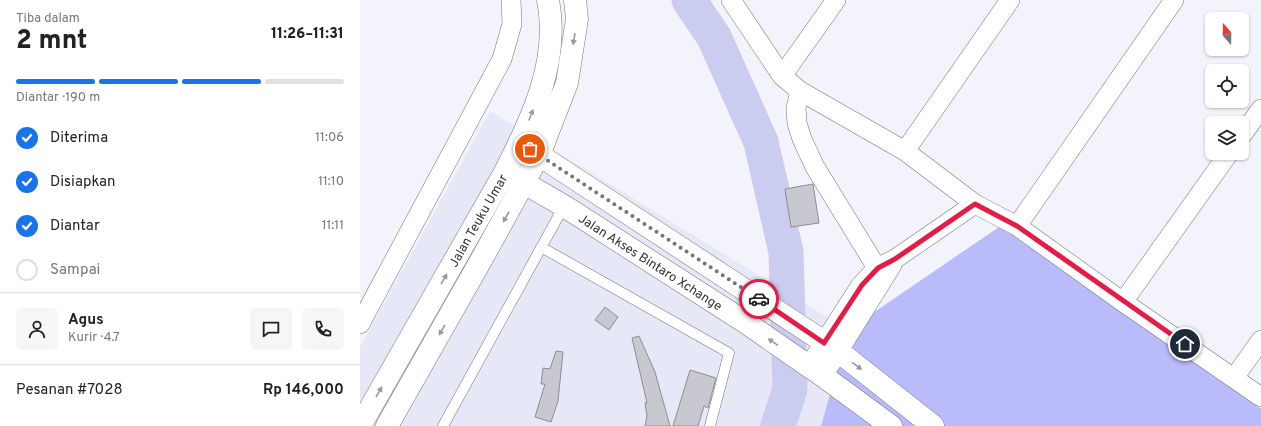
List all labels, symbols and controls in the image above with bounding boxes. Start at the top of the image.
text: Tiba dalam [16,11,80,27]
north arrow [1205,12,1249,56]
map controls [1205,12,1249,160]
text: 2 mnt [16,25,87,58]
text: 11:26–11:31 [271,25,344,44]
one-way arrow [571,33,577,45]
button: locate [1205,64,1249,108]
text: Diantar · 190 m [16,90,100,106]
one-way arrow [529,109,535,121]
button: layers [1205,116,1249,160]
icon: check [16,127,38,149]
text: Diterima [50,129,108,148]
text: 11:06 [315,130,344,146]
pin [513,132,547,166]
icon: bag [519,138,541,160]
icon: check [16,171,38,193]
street label: Jalan Teuku Umar [446,172,512,270]
text: Disiapkan [50,173,116,192]
text: 11:10 [318,174,344,190]
one-way arrow [502,211,509,222]
street label: Jalan Akses Bintaro Xchange [575,211,725,315]
icon: check [16,215,38,237]
text: Diantar [50,217,100,236]
text: 11:11 [322,218,344,234]
text: Sampai [50,261,100,280]
one-way arrow [440,273,447,285]
courier [739,279,779,319]
icon: car [748,288,770,310]
button: person [16,308,58,350]
button: chat [250,308,292,350]
button: phone [302,308,344,350]
text: Agus [68,311,104,330]
one-way arrow [438,324,445,336]
pin [1168,327,1202,361]
text: Kurir · 4.7 [68,330,120,346]
icon: home [1174,333,1196,355]
one-way arrow [768,338,779,346]
one-way arrow [851,362,862,371]
text: Pesanan #7028 [16,381,123,400]
text: Rp 146,000 [263,381,344,400]
one-way arrow [376,386,383,398]

